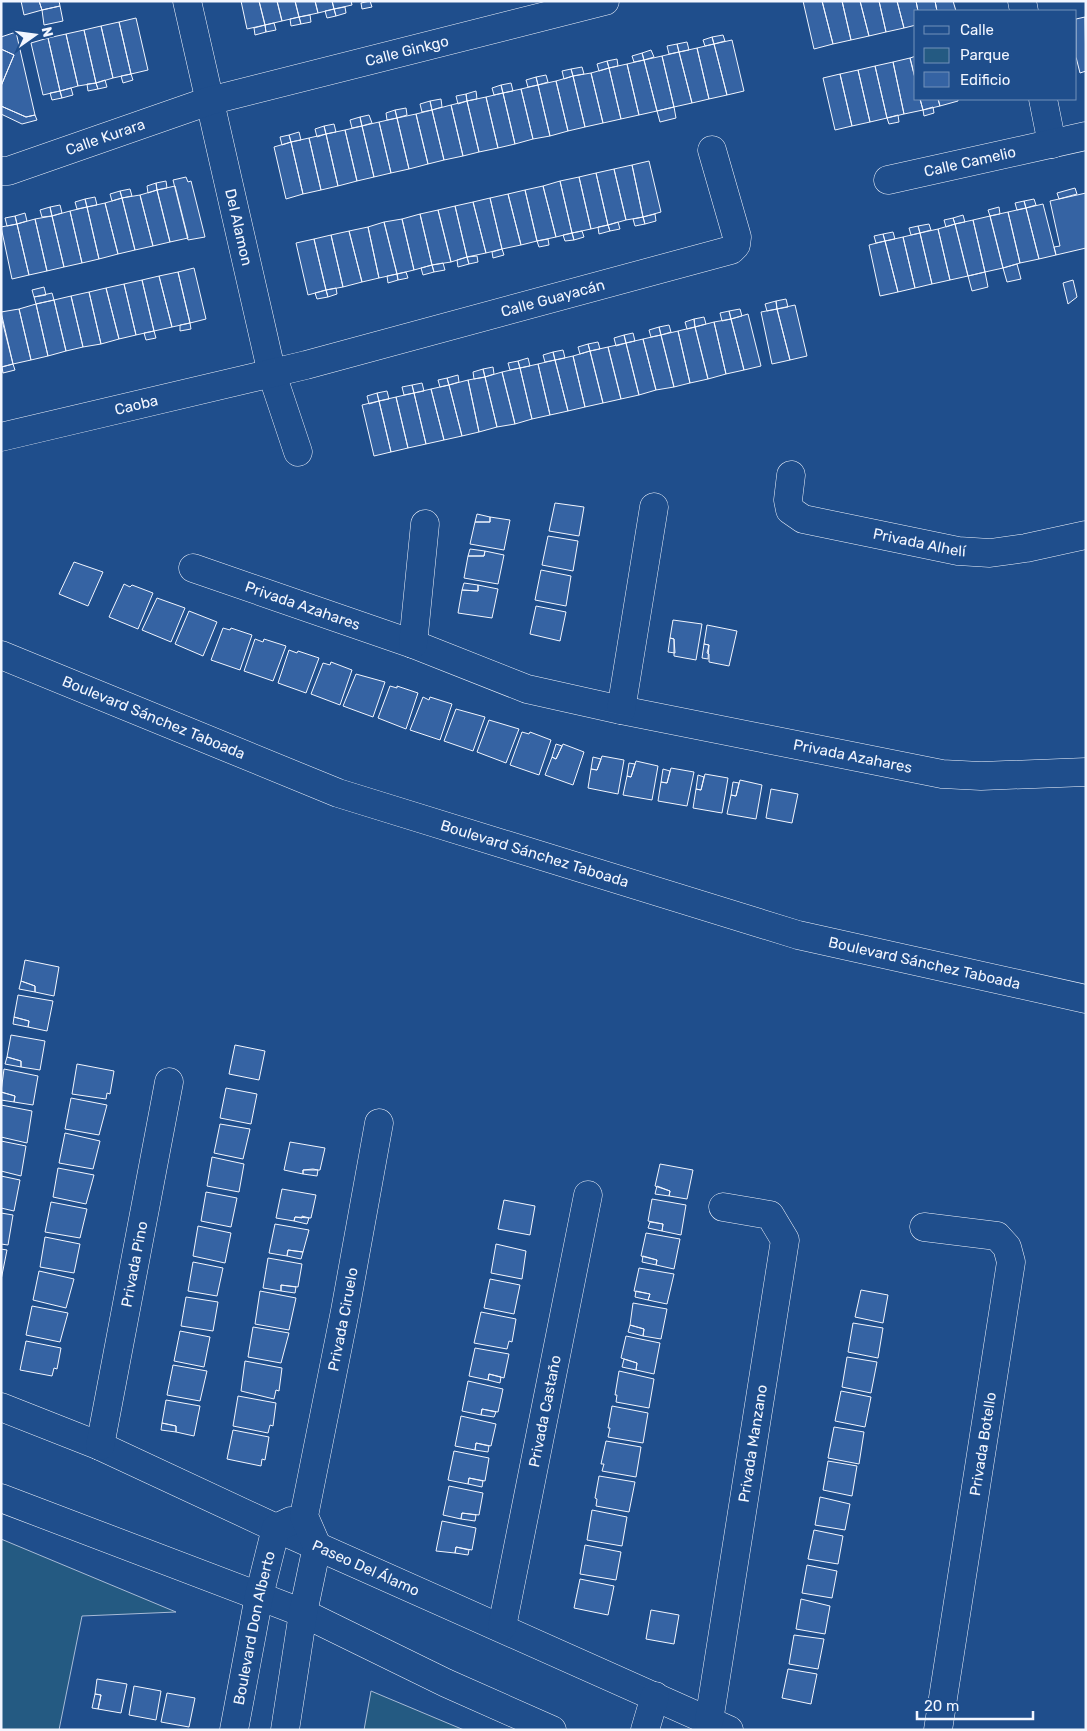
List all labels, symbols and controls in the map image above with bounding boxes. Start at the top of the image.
north arrow [10,10,60,60]
legend [914,10,1077,100]
text: Calle [960,21,994,39]
text: N [38,25,57,39]
street label: Calle Ginkgo [363,32,451,70]
text: Parque [960,46,1010,64]
text: Edificio [960,71,1010,89]
street label: Calle Kurara [63,115,147,159]
street label: Calle Camelio [922,143,1018,181]
street label: Del Alamon [221,187,256,268]
street label: Calle Guayacán [499,276,607,321]
street label: Caoba [113,391,160,419]
street label: Privada Alhelí [871,525,968,561]
street label: Privada Azahares [243,578,363,634]
street label: Boulevard Sánchez Taboada [60,672,248,763]
street label: Privada Azahares [792,736,914,777]
street label: Boulevard Sánchez Taboada [438,816,631,891]
street label: Boulevard Sánchez Taboada [827,933,1022,993]
street label: Privada Pino [117,1220,151,1309]
street label: Privada Ciruelo [324,1266,362,1373]
street label: Privada Castaño [525,1354,565,1469]
street label: Privada Manzano [735,1383,771,1504]
street label: Privada Botello [966,1391,1000,1497]
street label: Paseo Del Álamo [309,1536,422,1600]
street label: Boulevard Don Alberto [230,1549,279,1706]
scale bar [917,1688,1033,1720]
text: 20 m [924,1697,959,1715]

